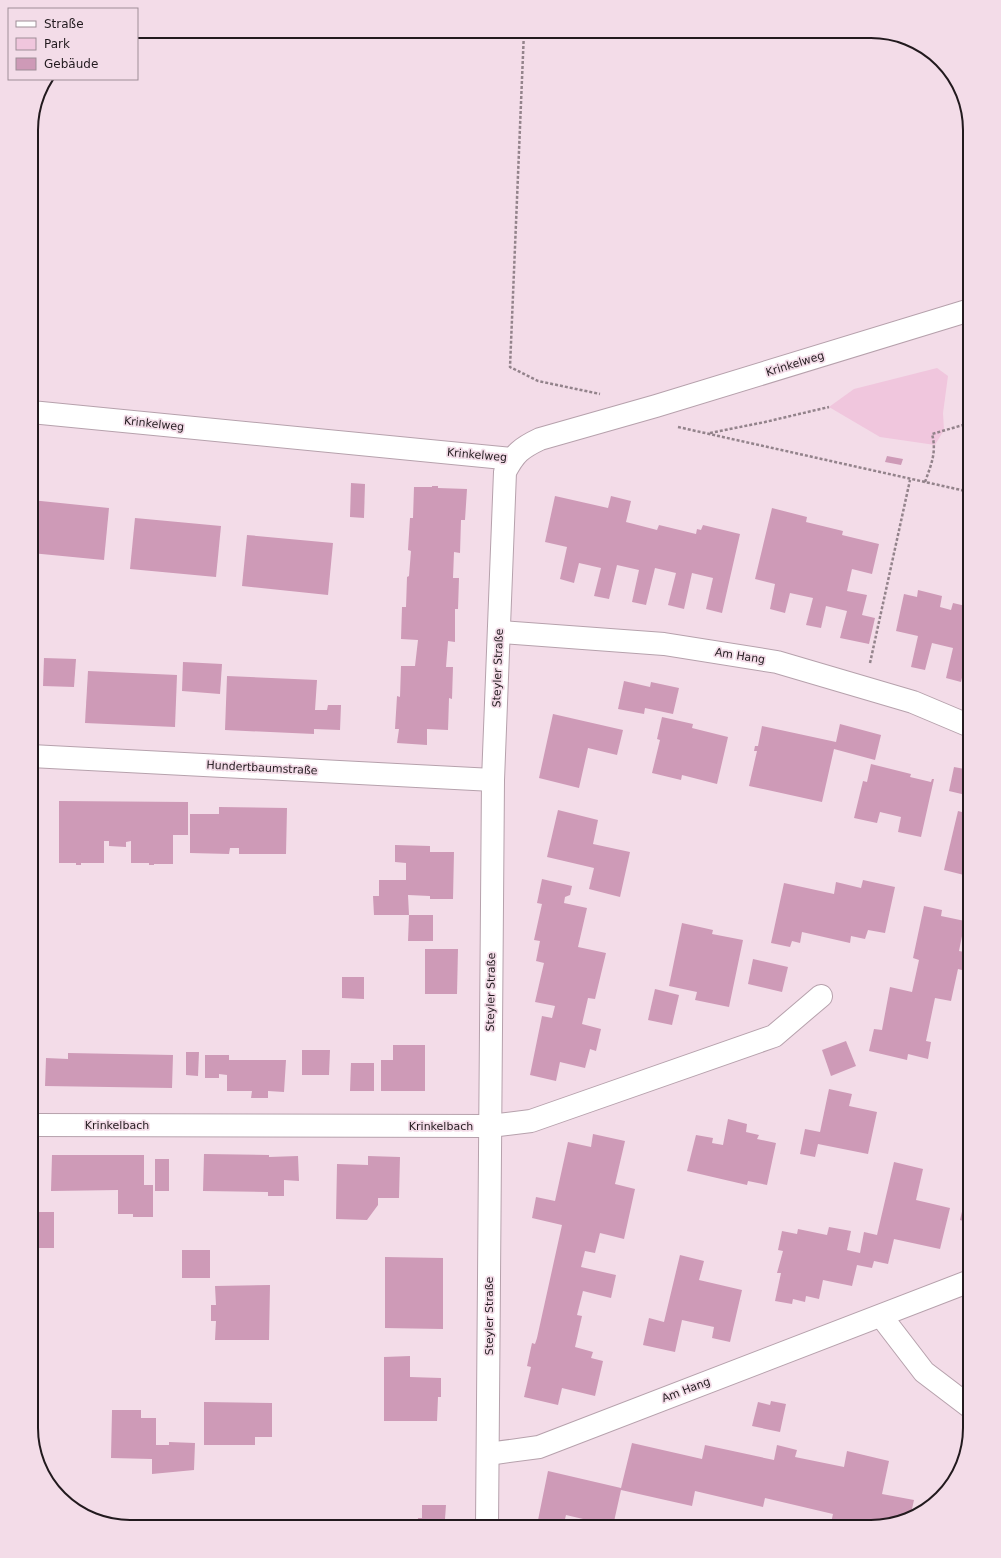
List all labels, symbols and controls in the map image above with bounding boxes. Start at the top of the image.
legend [8,8,138,80]
text: Straße [44,17,84,31]
text: Park [44,37,70,51]
text: Gebäude [44,57,98,71]
street label: Krinkelweg [764,349,826,379]
street label: Krinkelweg [123,414,185,434]
street label: Krinkelweg [446,446,508,464]
street label: Steyler Straße [490,628,506,708]
street label: Am Hang [714,646,766,666]
street label: Hundertbaumstraße [206,759,318,777]
street label: Steyler Straße [484,952,498,1031]
street label: Krinkelbach [85,1119,149,1132]
street label: Krinkelbach [409,1120,473,1133]
street label: Steyler Straße [483,1276,496,1355]
street label: Am Hang [660,1375,712,1405]

